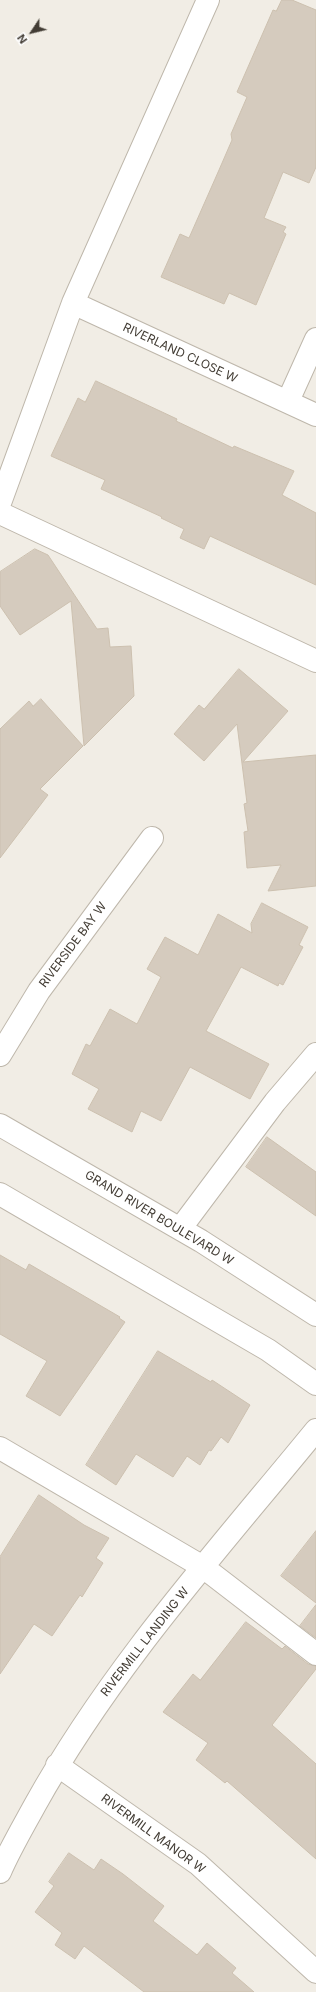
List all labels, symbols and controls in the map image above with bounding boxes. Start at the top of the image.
north arrow [12,12,52,52]
text: N [14,31,30,46]
street label: RIVERLAND CLOSE W [120,320,240,386]
street label: RIVERSIDE BAY W [36,900,110,990]
street label: GRAND RIVER BOULEVARD W [82,1168,236,1268]
street label: RIVERMILL LANDING W [98,1585,192,1699]
street label: RIVERMILL MANOR W [98,1791,208,1877]

